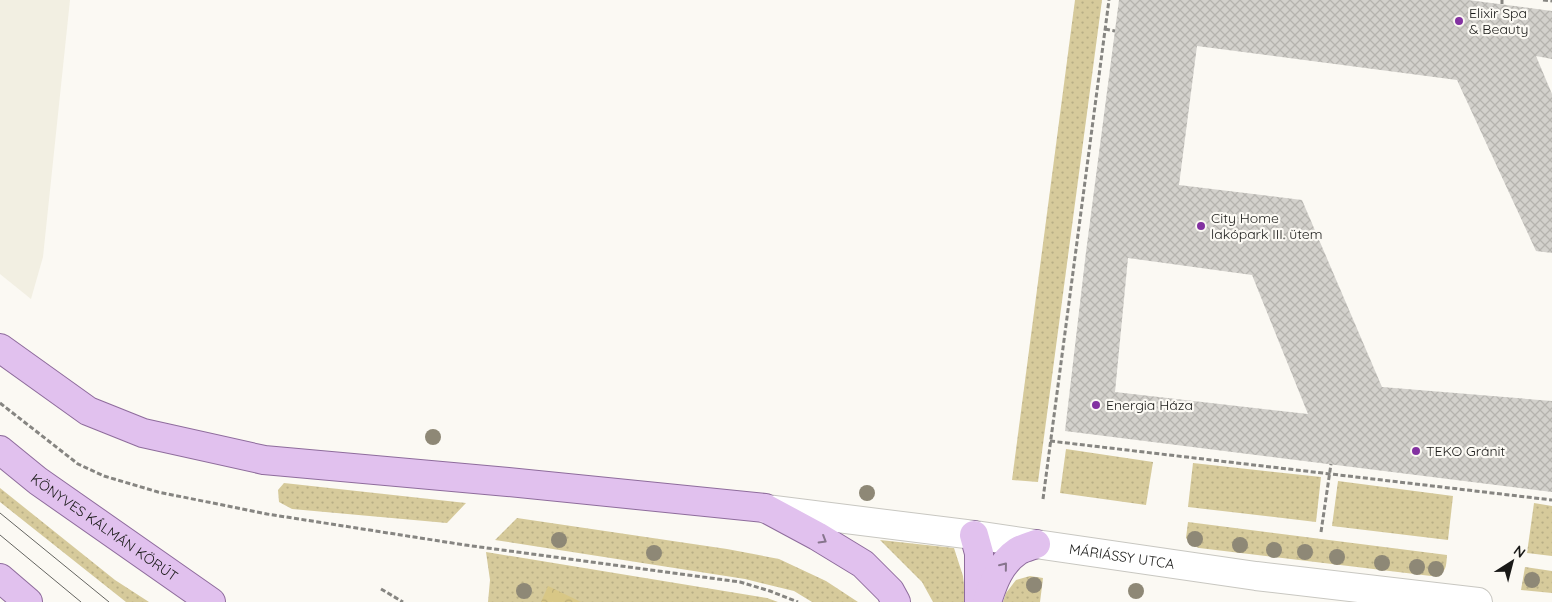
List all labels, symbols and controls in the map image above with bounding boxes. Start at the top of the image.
place label: Elixir Spa & Beauty [1469,4,1528,38]
marker: Elixir Spa & Beauty [1453,15,1465,27]
place label: City Home lakópark III. ütem [1211,209,1323,243]
marker: City Home lakópark III. ütem [1195,220,1207,232]
place label: Energia Háza [1106,396,1193,414]
marker: Energia Háza [1090,399,1102,411]
place label: TEKO Gránit [1426,442,1506,460]
marker: TEKO Gránit [1410,445,1422,457]
street label: KÖNYVES KÁLMÁN KÖRÚT [27,470,182,585]
one-way arrow [818,533,827,543]
north arrow [1487,537,1537,587]
street label: MÁRIÁSSY UTCA [1068,540,1176,573]
text: N [1510,541,1529,562]
one-way arrow [998,563,1006,572]

